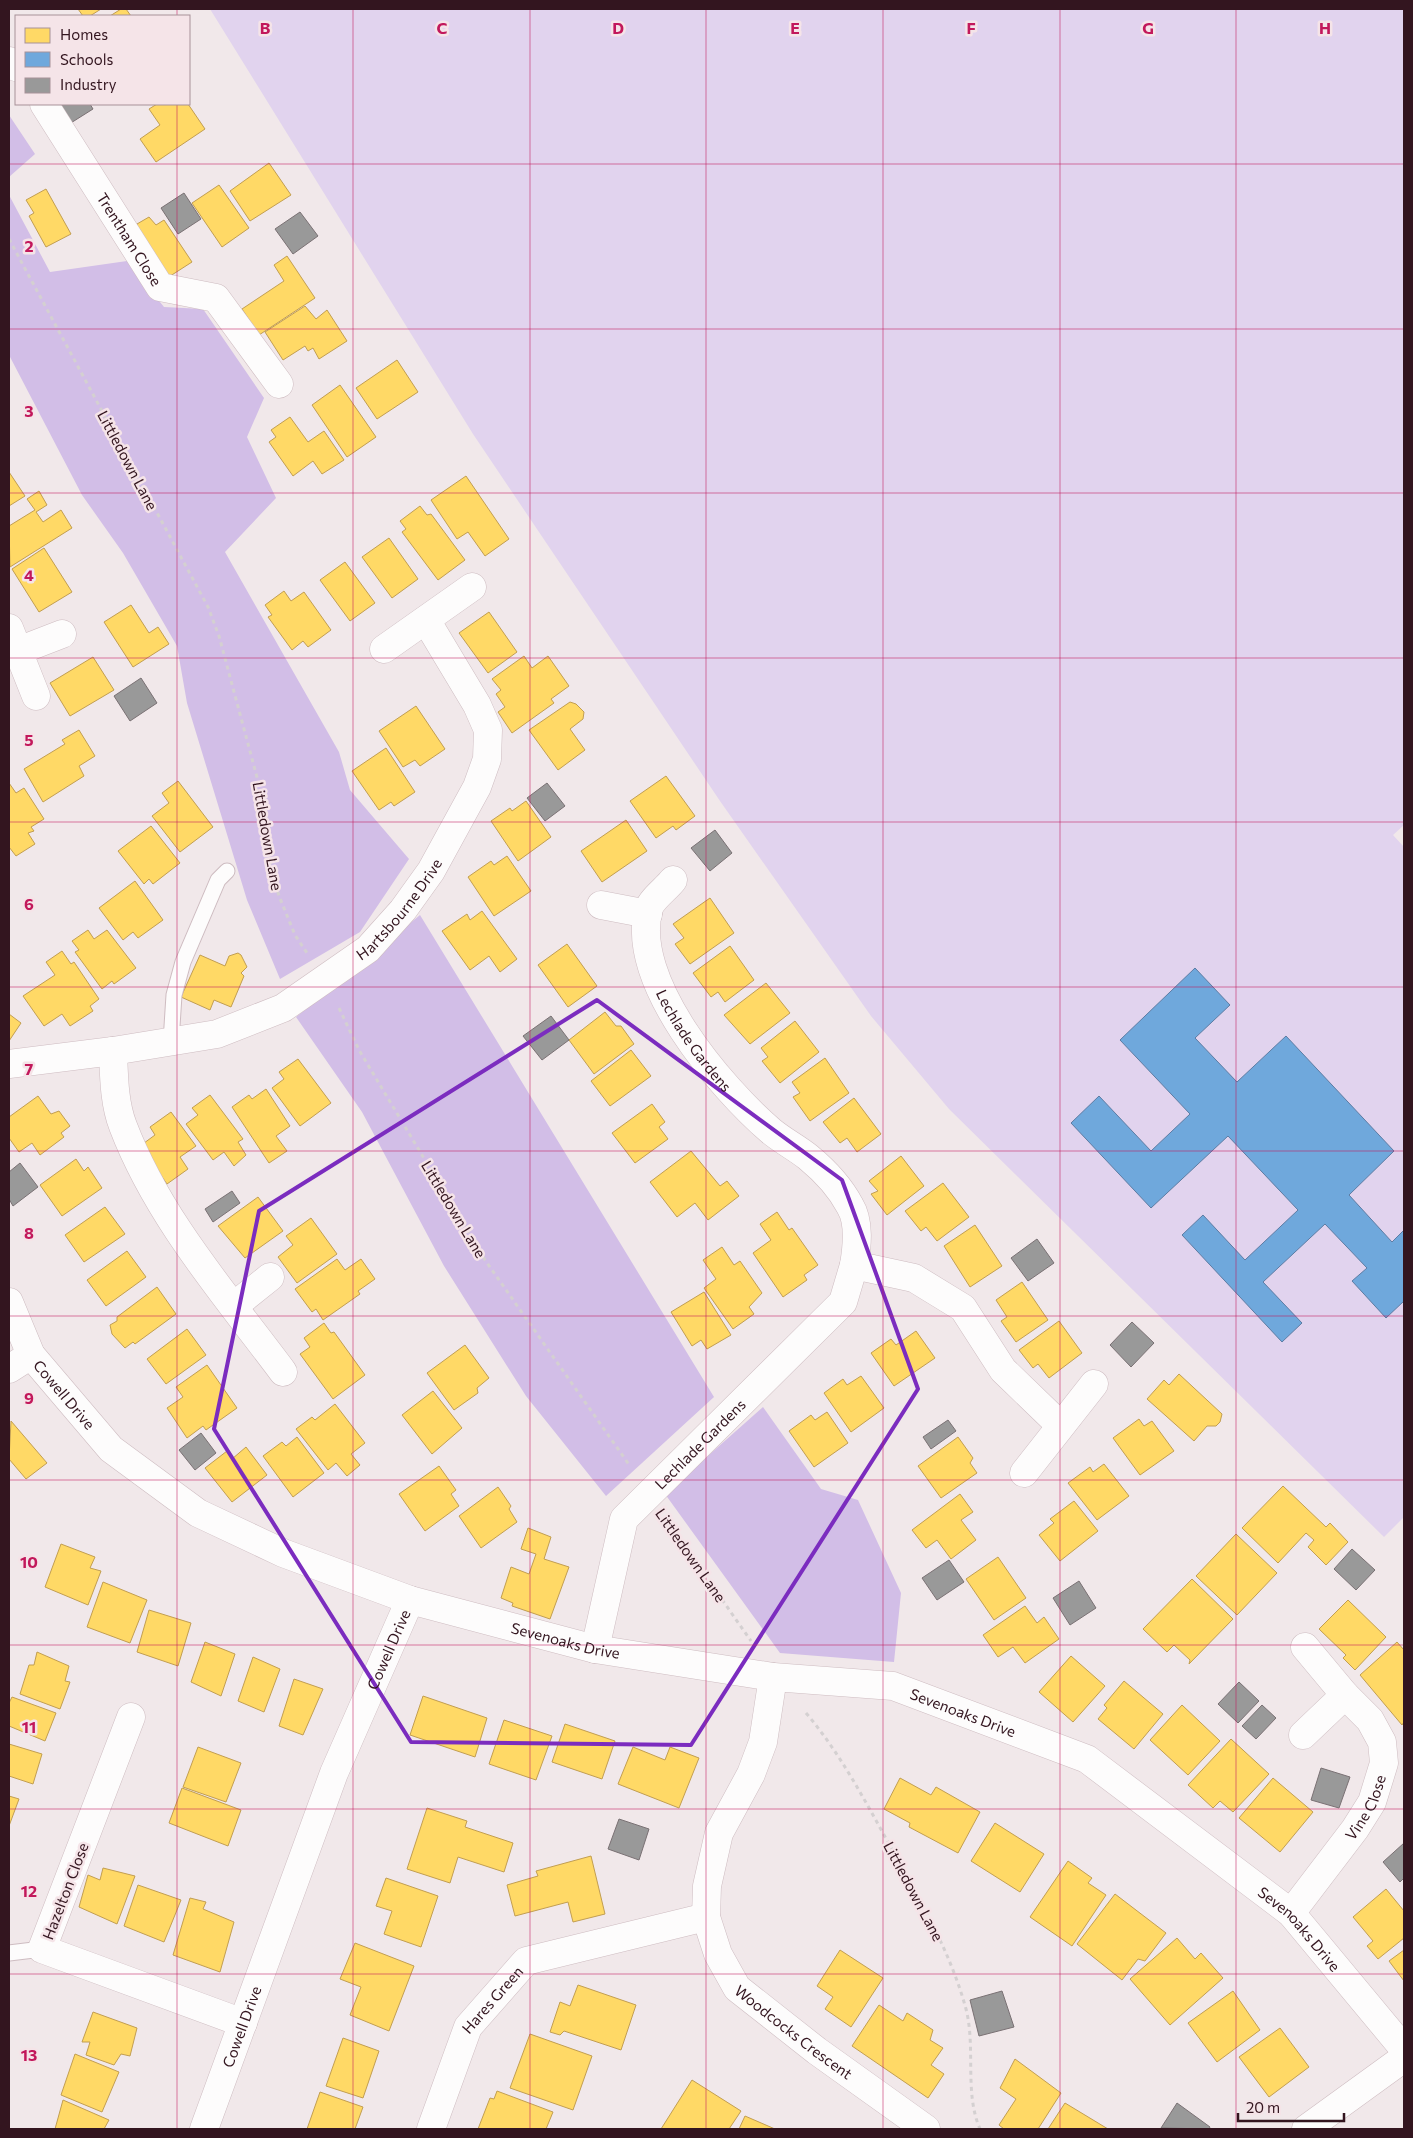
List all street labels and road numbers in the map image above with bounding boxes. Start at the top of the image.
street label: Trentham Close [93,189,166,289]
street label: Littledown Lane [94,407,162,513]
street label: Littledown Lane [250,780,286,892]
street label: Hartsbourne Drive [353,855,445,964]
street label: Lechlade Gardens [653,986,736,1095]
street label: Littledown Lane [418,1157,490,1261]
street label: Cowell Drive [30,1356,99,1433]
street label: Lechlade Gardens [651,1395,749,1493]
street label: Littledown Lane [652,1505,730,1605]
street label: Cowell Drive [363,1607,414,1692]
street label: Sevenoaks Drive [509,1618,621,1662]
street label: Sevenoaks Drive [908,1684,1019,1740]
street label: Vine Close [1341,1772,1389,1843]
street label: Littledown Lane [880,1838,948,1944]
street label: Hazelton Close [38,1840,92,1942]
street label: Sevenoaks Drive [1255,1882,1344,1975]
street label: Hares Green [458,1962,526,2037]
street label: Woodcocks Crescent [731,1981,856,2083]
street label: Cowell Drive [218,1983,265,2070]

